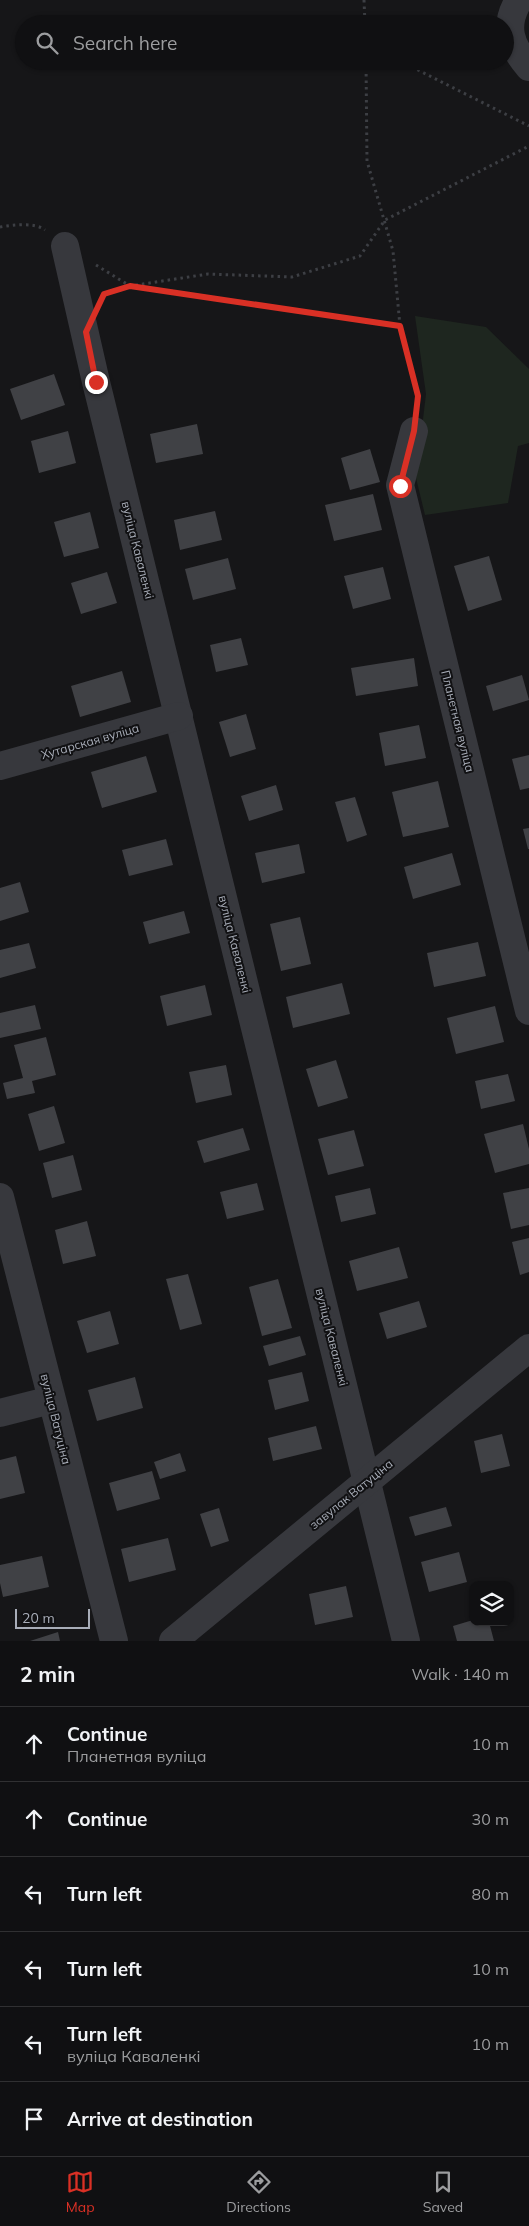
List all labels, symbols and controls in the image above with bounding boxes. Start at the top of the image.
search box [15,15,514,70]
icon: search [33,29,61,57]
text: Search here [73,31,177,55]
route end [85,371,108,394]
route start [389,475,412,498]
street label: вуліца Каваленкі [119,500,157,600]
street label: Планетная вуліца [438,668,478,774]
street label: Хутарская вуліца [39,720,141,762]
street label: вуліца Каваленкі [216,894,254,994]
street label: вуліца Каваленкі [313,1287,351,1387]
street label: вуліца Ватуціна [37,1372,75,1466]
street label: завулак Ватуціна [306,1456,396,1532]
map controls [469,1581,514,1626]
button: layers [469,1581,514,1626]
scale bar [15,1606,90,1629]
text: 20 m [22,1609,55,1627]
text: 2 min [20,1661,75,1687]
text: Walk · 140 m [411,1664,509,1684]
text: Continue [67,1722,147,1746]
icon: ahead [20,1730,48,1758]
text: 10 m [472,1734,509,1754]
text: Планетная вуліца [67,1746,206,1766]
icon: ahead [20,1805,48,1833]
text: Continue [67,1807,147,1831]
text: 30 m [472,1809,509,1829]
icon: left [20,1880,48,1908]
text: Turn left [67,1882,142,1906]
text: 80 m [472,1884,509,1904]
icon: left [20,1955,48,1983]
text: Turn left [67,1957,142,1981]
text: 10 m [472,1959,509,1979]
text: Turn left [67,2022,142,2046]
icon: left [20,2030,48,2058]
text: 10 m [472,2034,509,2054]
text: вуліца Каваленкі [67,2046,201,2066]
icon: arrive [20,2105,48,2133]
text: Arrive at destination [67,2107,253,2131]
tab: Map [66,2168,95,2216]
tab: Directions [226,2168,291,2216]
tab: Saved [423,2168,463,2216]

